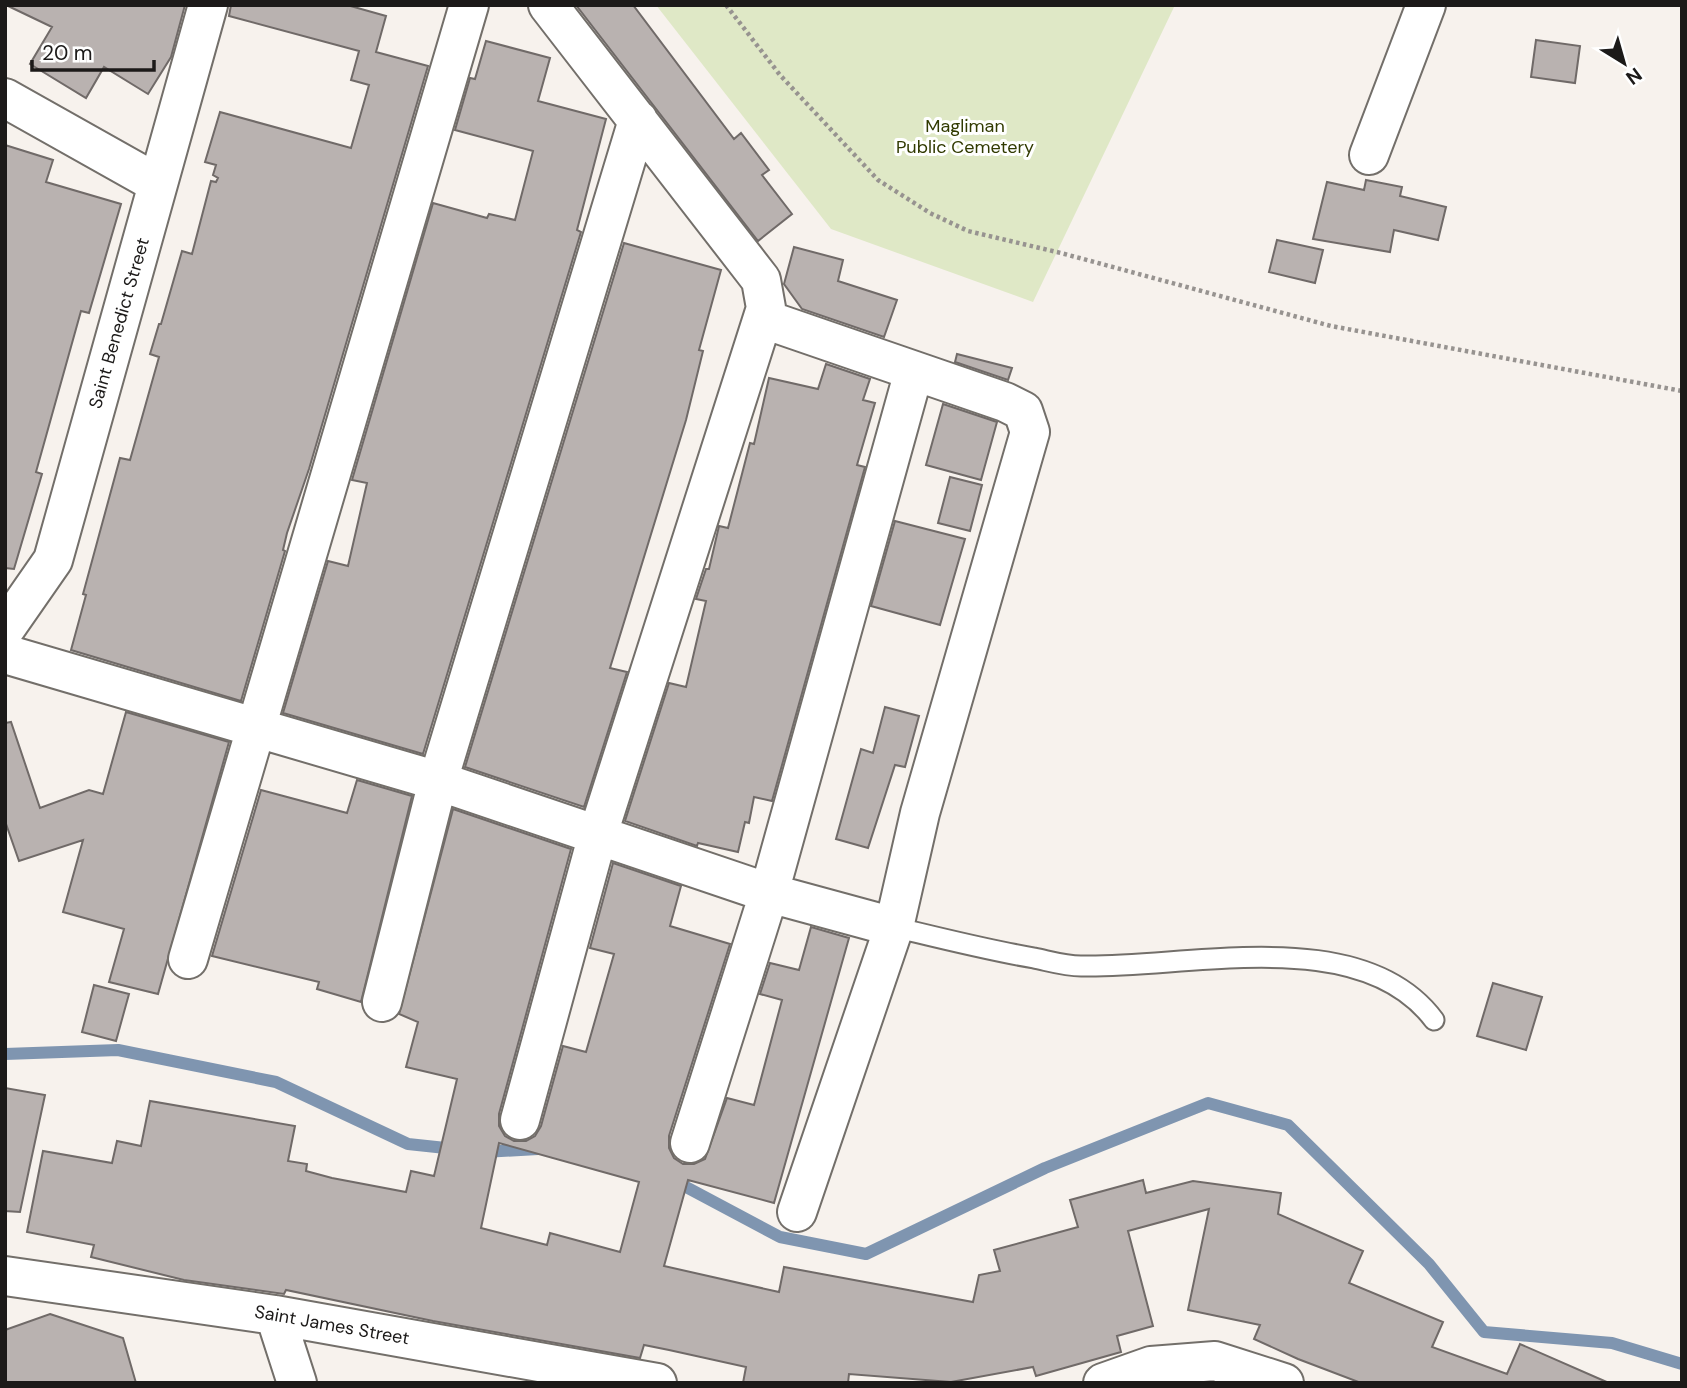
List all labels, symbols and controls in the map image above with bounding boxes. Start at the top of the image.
scale bar [32,28,154,72]
north arrow [1589,28,1659,98]
text: 20 m [42,39,93,67]
text: N [1621,62,1647,90]
park label: Magliman Public Cemetery [896,114,1034,159]
street label: Saint Benedict Street [83,235,155,411]
street label: Saint James Street [253,1300,411,1350]

